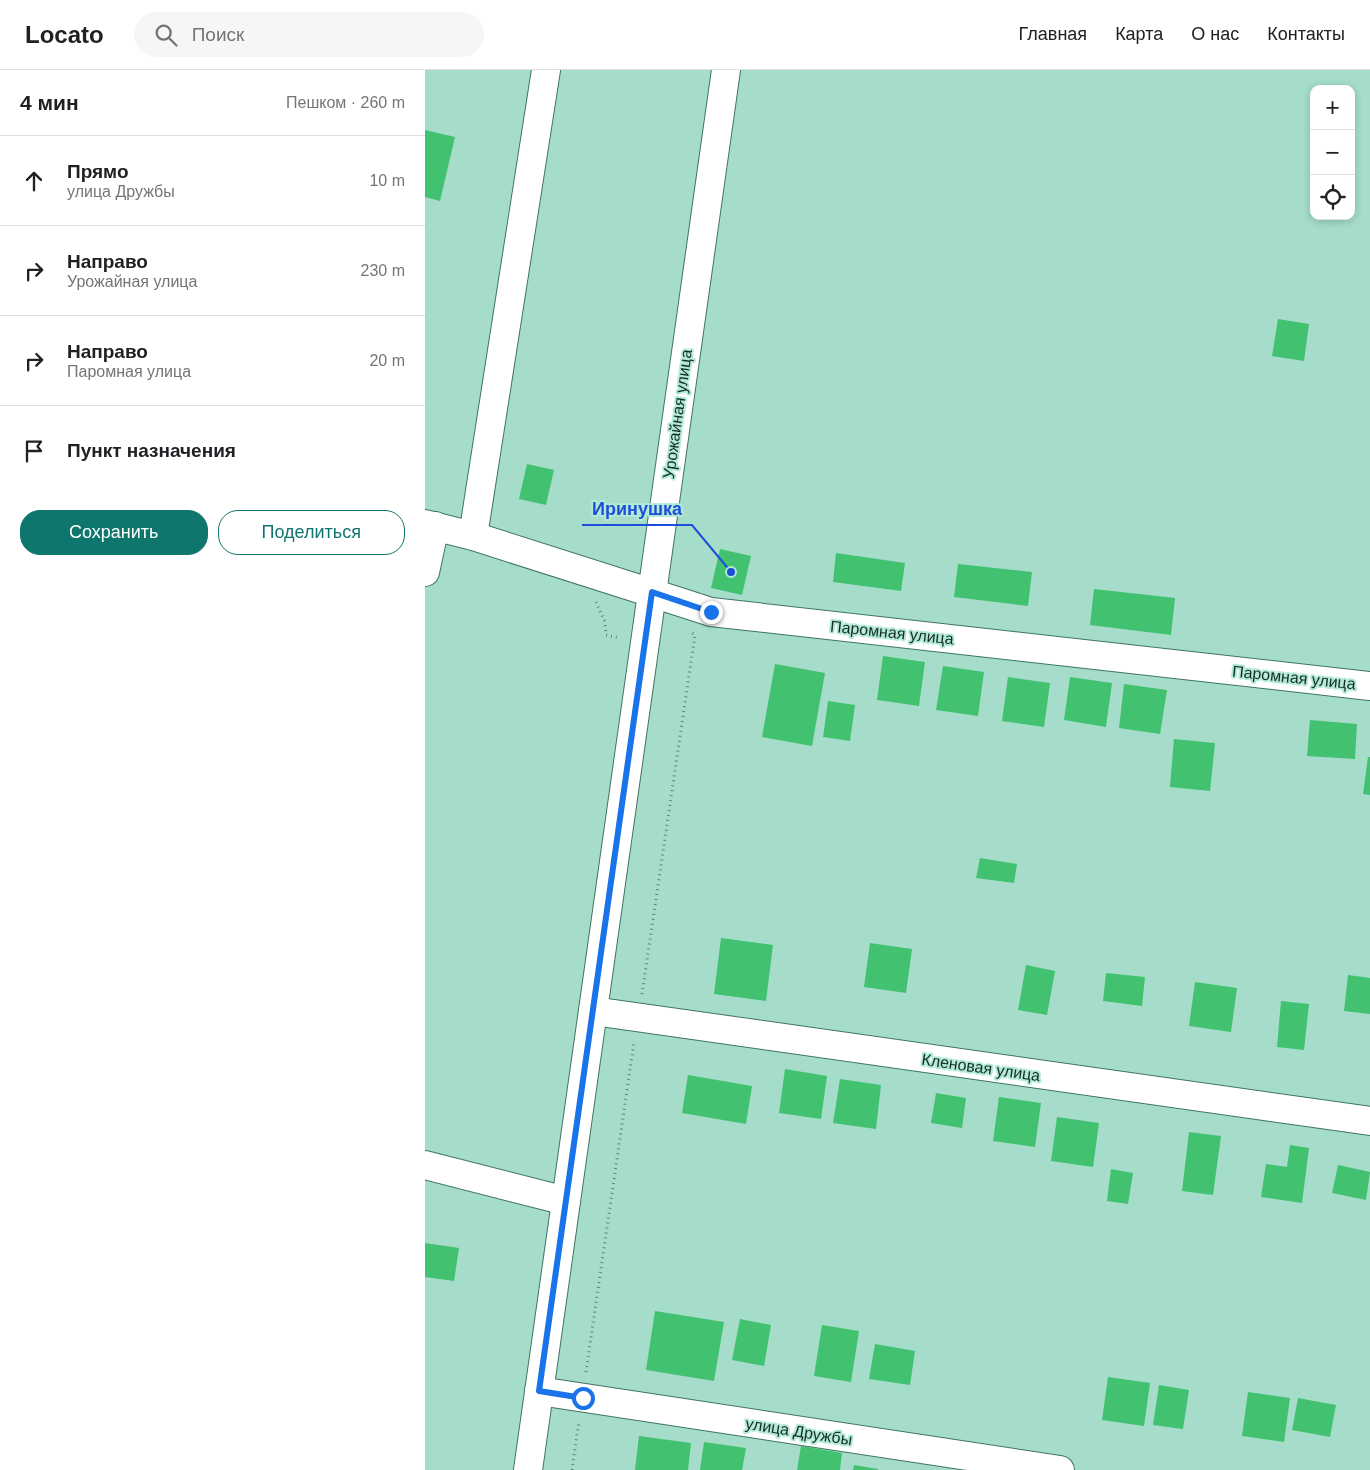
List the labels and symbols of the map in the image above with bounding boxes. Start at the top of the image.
street label: Урожайная улица [660,348,695,480]
callout: Иринушка [582,492,692,525]
text: Иринушка [592,499,683,519]
route end [700,601,723,624]
street label: Паромная улица [829,618,955,647]
street label: Паромная улица [1231,663,1357,692]
street label: Кленовая улица [921,1051,1041,1084]
route start [572,1387,595,1410]
street label: улица Дружбы [744,1415,853,1448]

